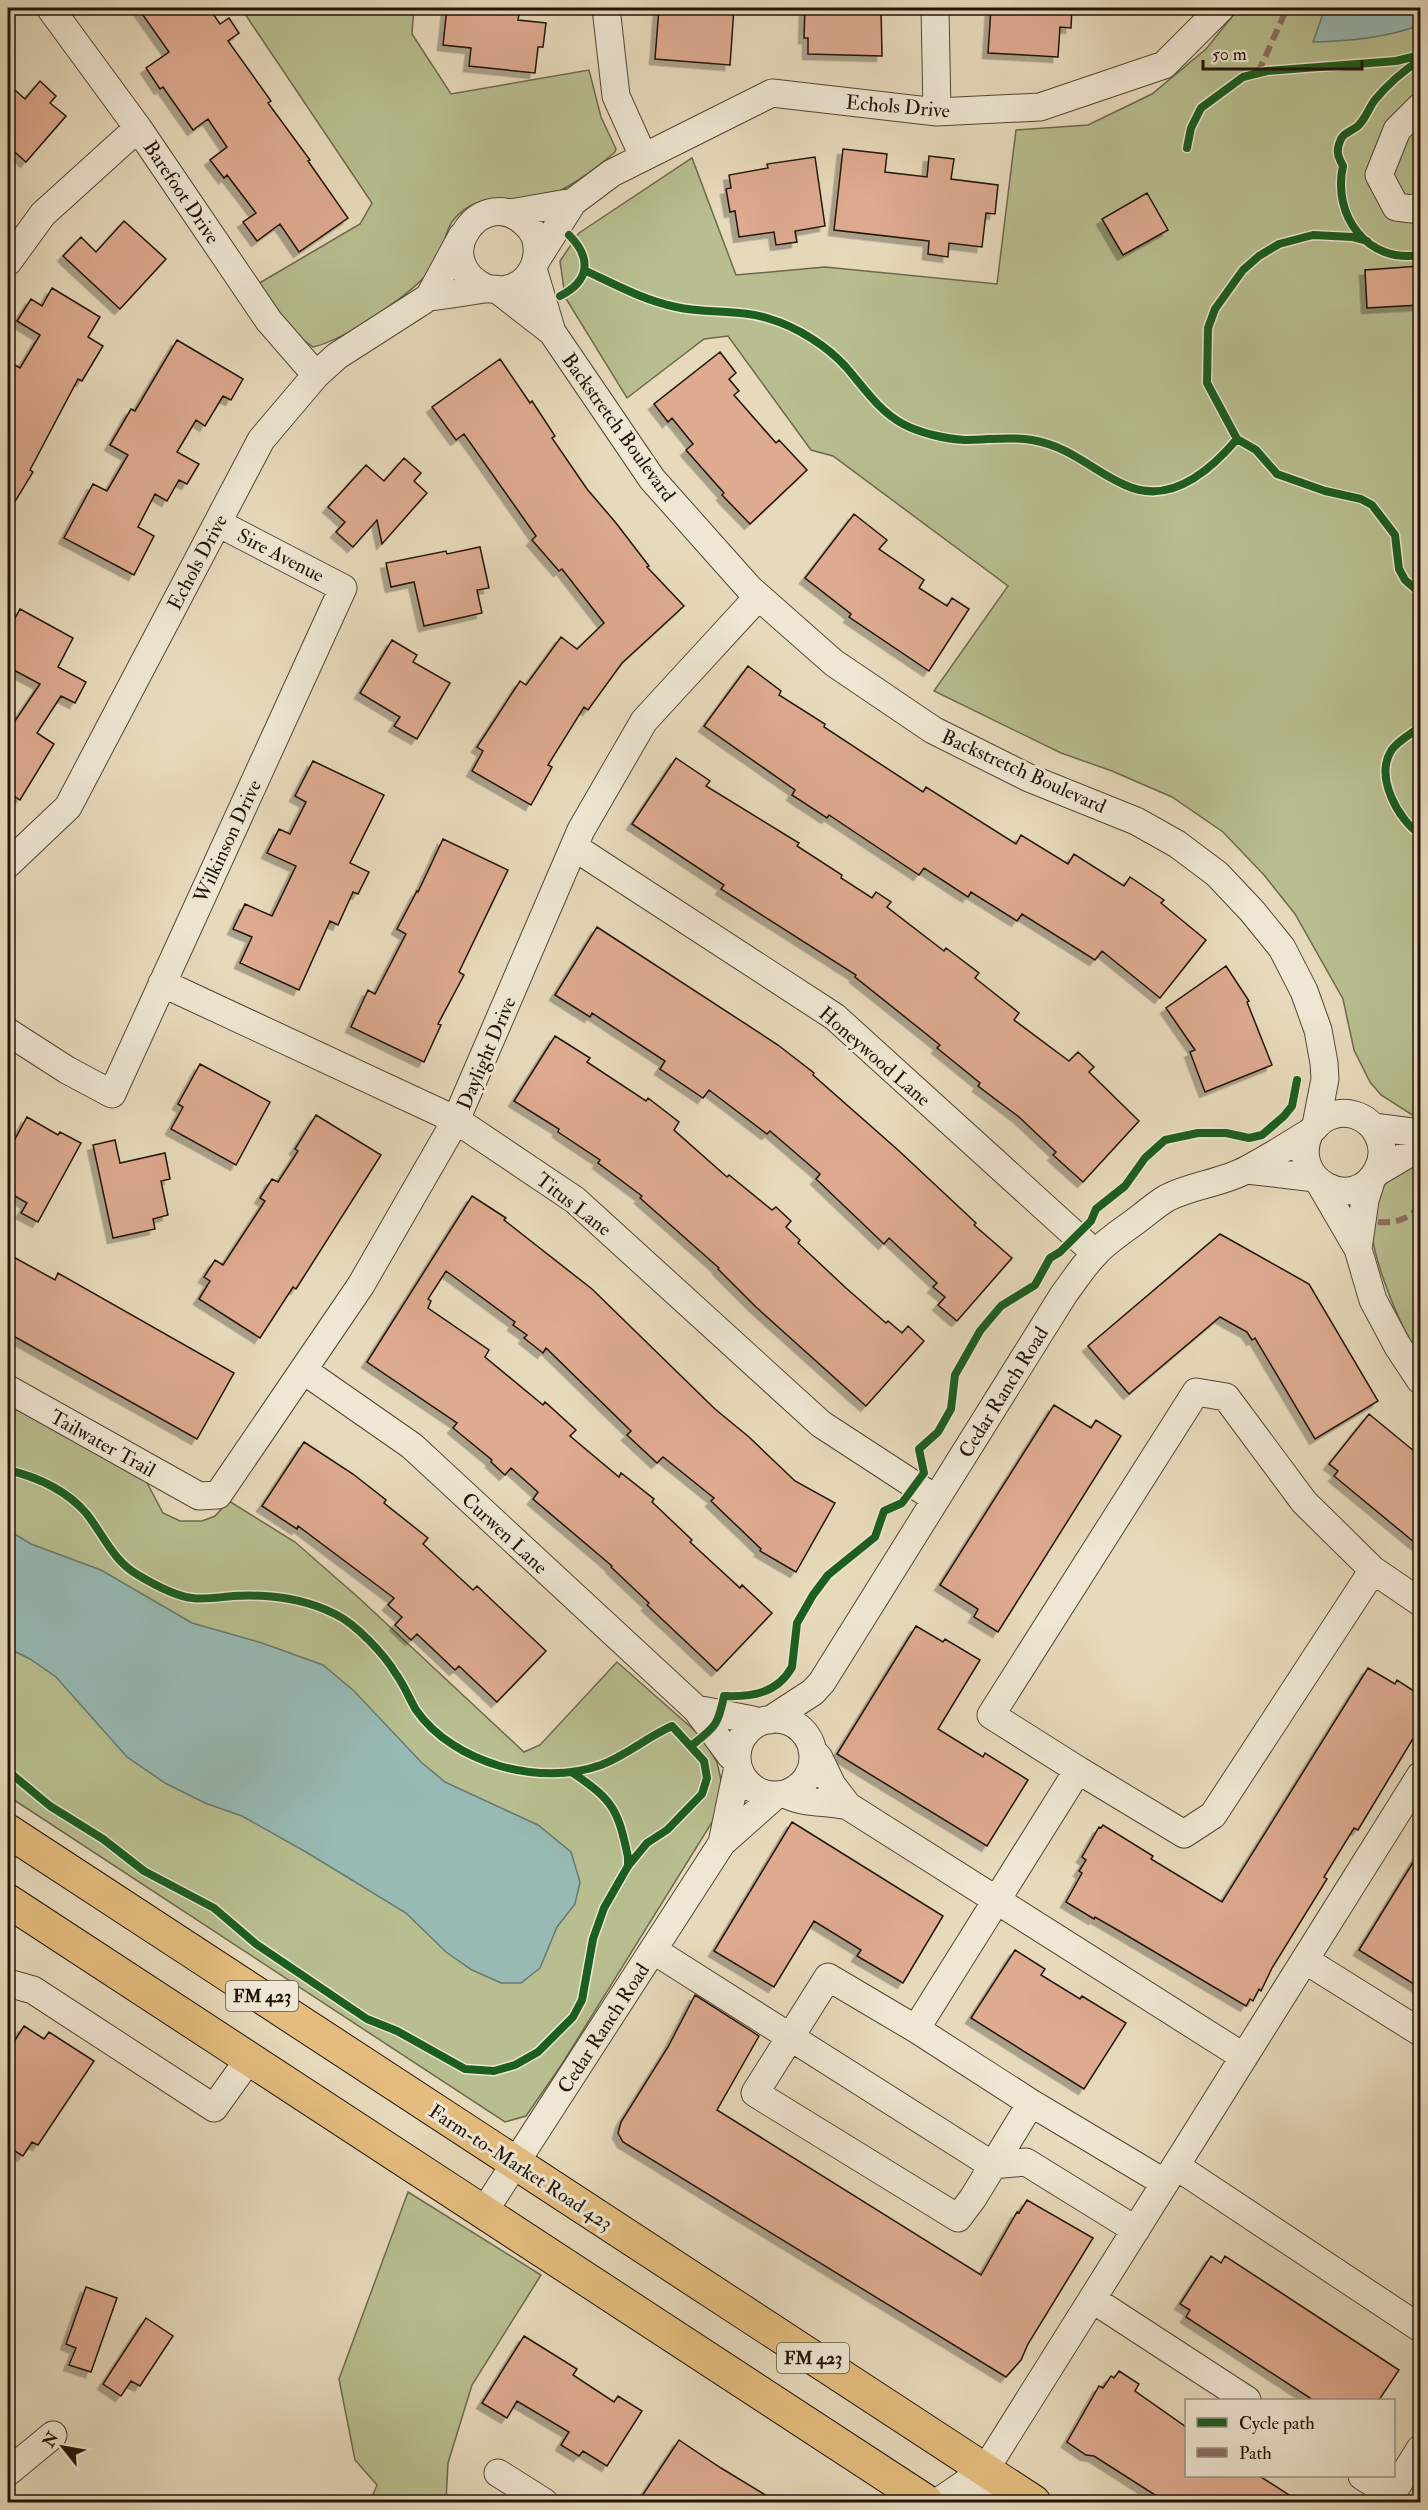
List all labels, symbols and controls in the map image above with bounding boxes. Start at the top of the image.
scale bar [1203,33,1362,71]
text: 50 m [1212,43,1247,66]
street label: Echols Drive [845,89,951,124]
street label: Barefoot Drive [138,136,225,249]
street label: Backstretch Boulevard [556,348,681,507]
street label: Echols Drive [162,510,233,614]
street label: Sire Avenue [233,523,328,588]
street label: Backstretch Boulevard [938,724,1110,819]
street label: Wilkinson Drive [188,776,267,908]
street label: Daylight Drive [451,993,521,1113]
street label: Honeywood Lane [814,1001,936,1112]
street label: Titus Lane [531,1167,616,1242]
street label: Cedar Ranch Road [953,1322,1054,1463]
street label: Tailwater Trail [46,1404,160,1483]
street label: Curwen Lane [456,1487,553,1580]
street label: Cedar Ranch Road [552,1958,655,2098]
road number: FM 423 [226,1981,298,2011]
street label: Farm-to-Market Road 423 [424,2099,617,2236]
road number: FM 423 [777,2343,849,2373]
legend [1185,2399,1395,2477]
text: Cycle path [1239,2412,1315,2435]
north arrow [33,2417,93,2477]
text: N [38,2428,64,2452]
text: Path [1239,2442,1272,2465]

